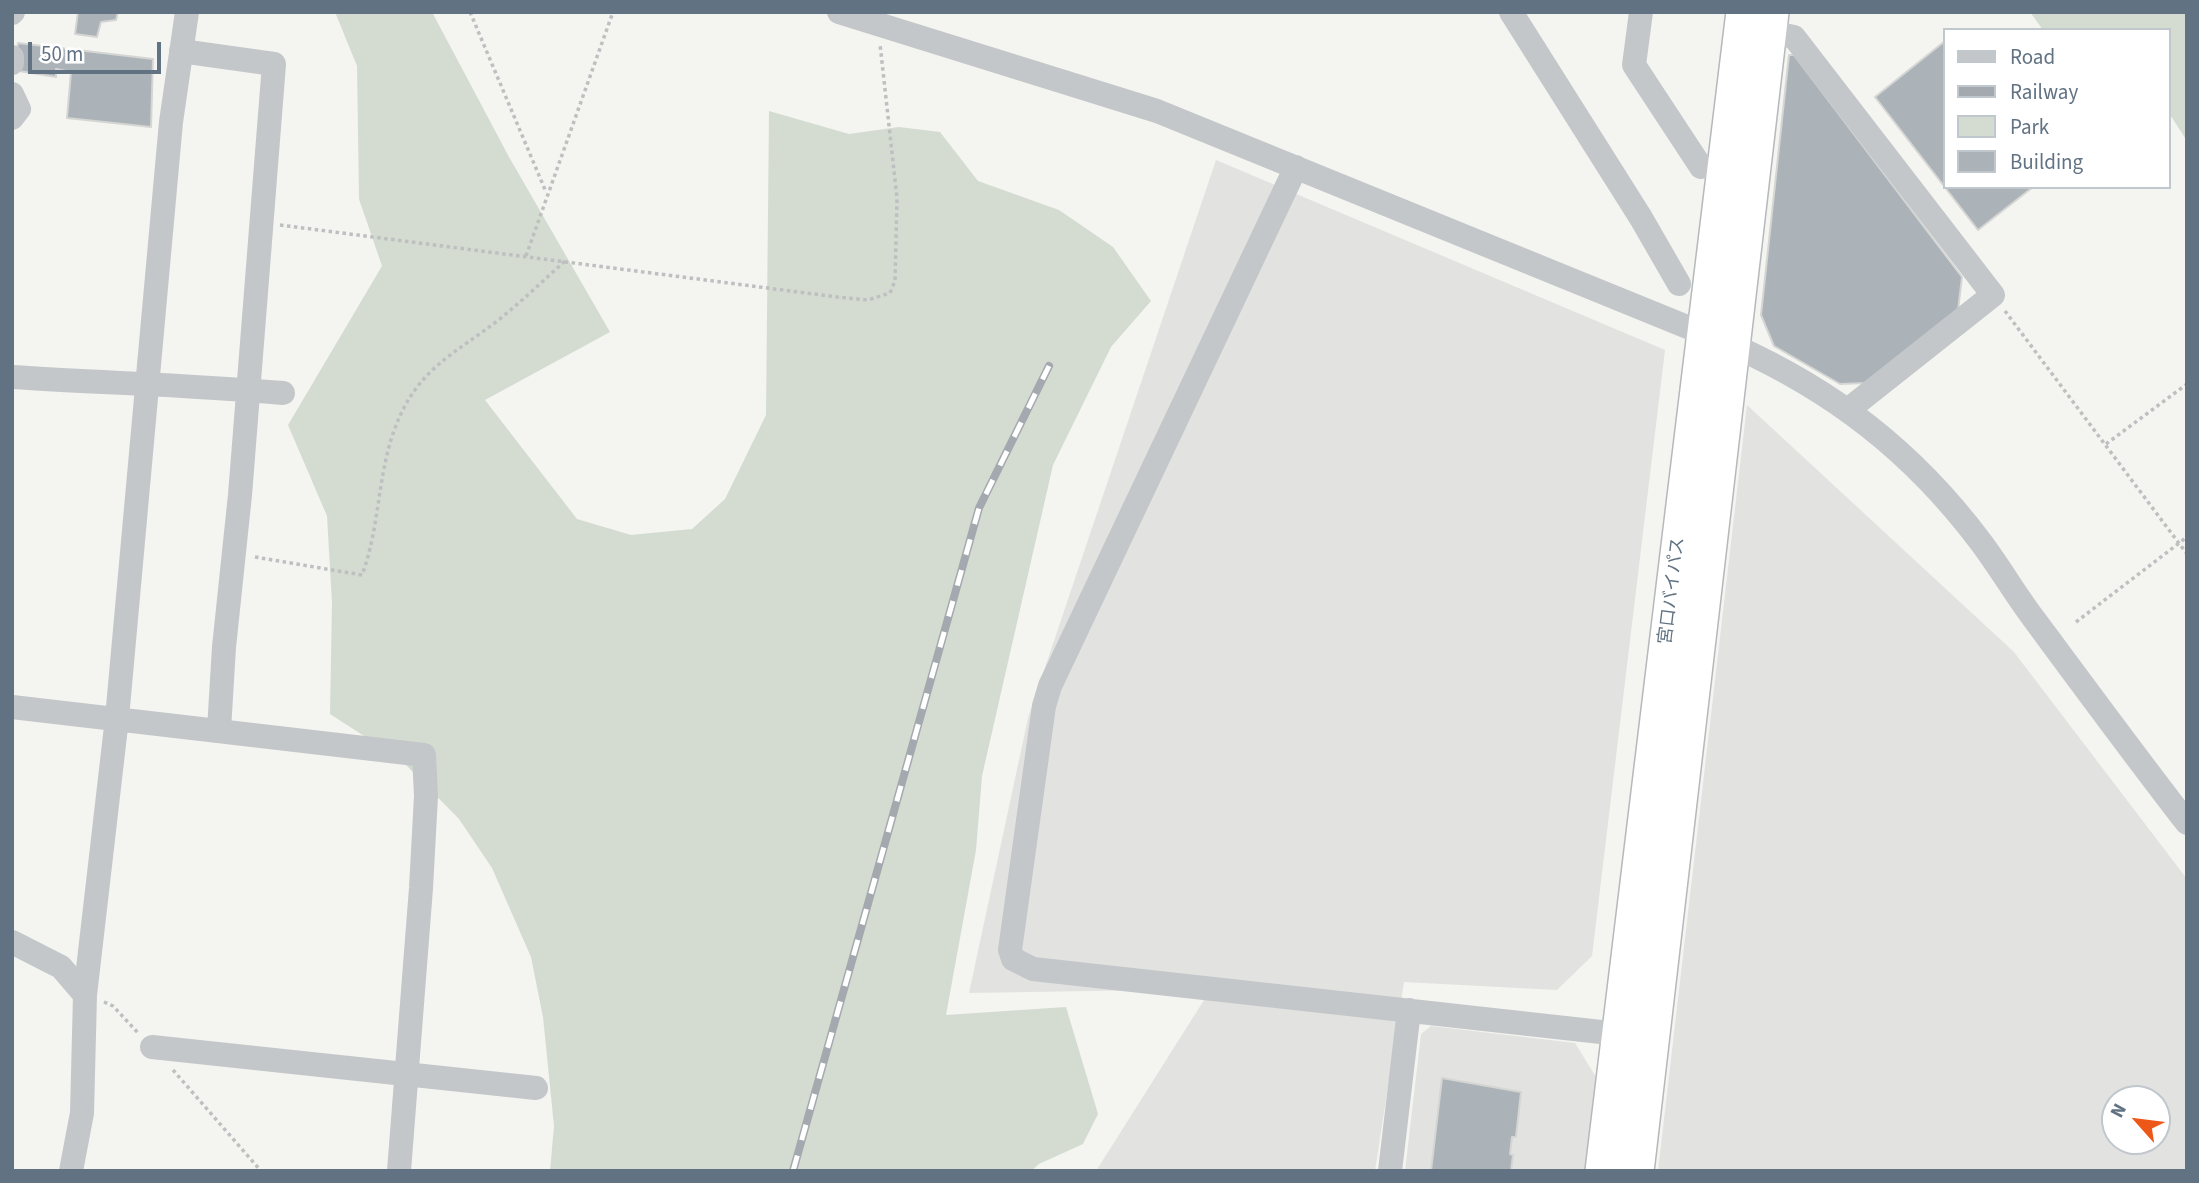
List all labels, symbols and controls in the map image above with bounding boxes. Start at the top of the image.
scale bar [32,28,164,72]
legend [1944,28,2171,189]
text: 50 m [41,39,83,69]
text: Road [2010,42,2055,72]
text: Railway [2010,77,2078,107]
text: Park [2010,112,2049,142]
text: Building [2010,147,2083,177]
street label: 宮口バイパス [1656,536,1690,646]
north arrow [2101,1085,2171,1155]
text: N [2104,1099,2134,1123]

